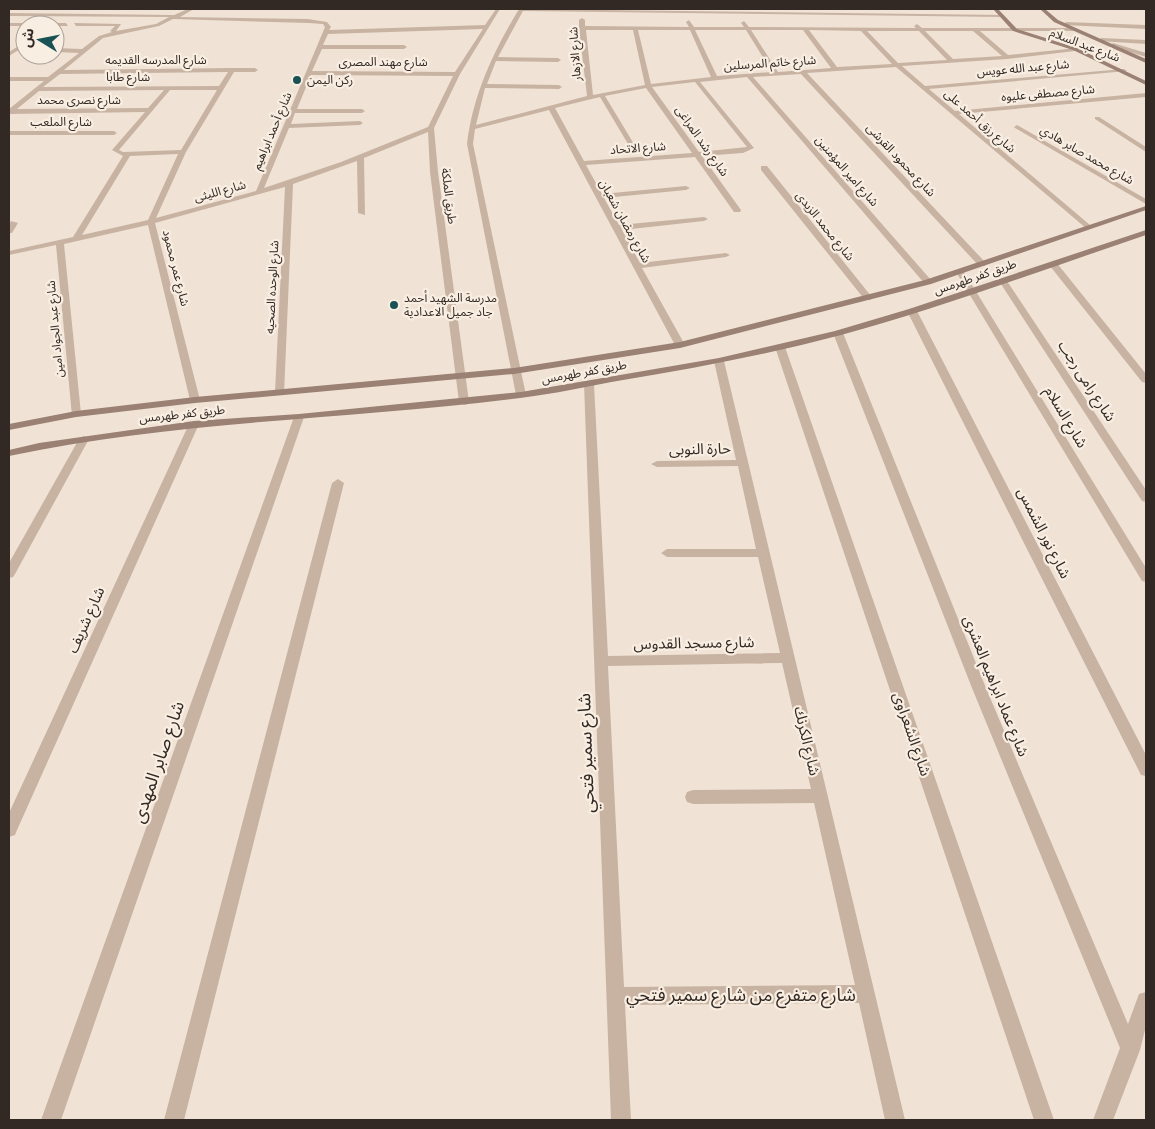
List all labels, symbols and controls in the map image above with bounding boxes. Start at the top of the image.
north arrow [15,15,65,65]
street label: شارع عبد السلام [1047,23,1123,67]
street label: شارع الازهار [564,26,586,83]
text: ش [16,27,38,49]
street label: شارع المدرسه القديمه [105,51,207,69]
street label: شارع خاتم المرسلين [723,51,817,75]
street label: شارع مهند المصرى [338,53,428,71]
street label: شارع عبد الله عويس [976,55,1070,81]
street label: شارع طابا [106,68,150,86]
place label: ركن اليمن [307,71,353,88]
marker: ركن اليمن [291,74,303,86]
street label: شارع مصطفى عليوه [1000,80,1096,106]
street label: شارع رزق أحمد على [940,85,1020,157]
street label: شارع أحمد ابراهيم [248,89,296,173]
street label: شارع نصرى محمد [37,91,121,109]
street label: شارع رشد المراغى [671,102,733,180]
street label: شارع الملعب [30,113,92,131]
street label: شارع محمود القرشى [862,119,940,201]
street label: شارع محمد صابر هادي [1036,121,1137,190]
street label: شارع امير المؤمنين [811,132,883,210]
street label: شارع الاتحاد [609,137,667,159]
street label: طريق الملكة [438,167,461,225]
street label: شارع الليثى [192,175,248,207]
street label: شارع رمضان شعبان [595,176,655,266]
street label: شارع محمد الزيدى [791,187,859,265]
street label: شارع عمر محمود [158,228,194,308]
street label: شارع الوحده الصحيه [261,240,283,334]
street label: طريق كفر طهرمس [931,254,1018,299]
street label: شارع عبد الجواد امين [42,280,68,378]
place label: مدرسة الشهيد أحمد جاد جميل الاعدادية [404,289,497,320]
marker: مدرسة الشهيد أحمد جاد جميل الاعدادية [388,299,400,311]
street label: شارع رامى رجب [1052,336,1122,427]
street label: طريق كفر طهرمس [540,356,628,387]
street label: شارع السلام [1038,382,1093,453]
street label: طريق كفر طهرمس [138,401,226,426]
street label: حارة النوبى [669,437,731,460]
street label: شارع نور الشمس [1011,484,1077,583]
street label: شارع شريف [62,583,111,657]
street label: شارع عماد ابراهيم العشرى [957,612,1035,761]
street label: شارع مسجد القدوس [633,631,755,656]
street label: شارع الشعراوى [886,689,937,780]
street label: شارع سمير فتحي [571,692,602,813]
street label: شارع صابر المهدى [125,697,192,827]
street label: شارع الكرنك [787,704,826,778]
street label: شارع متفرع من شارع سمير فتحي [626,982,856,1009]

